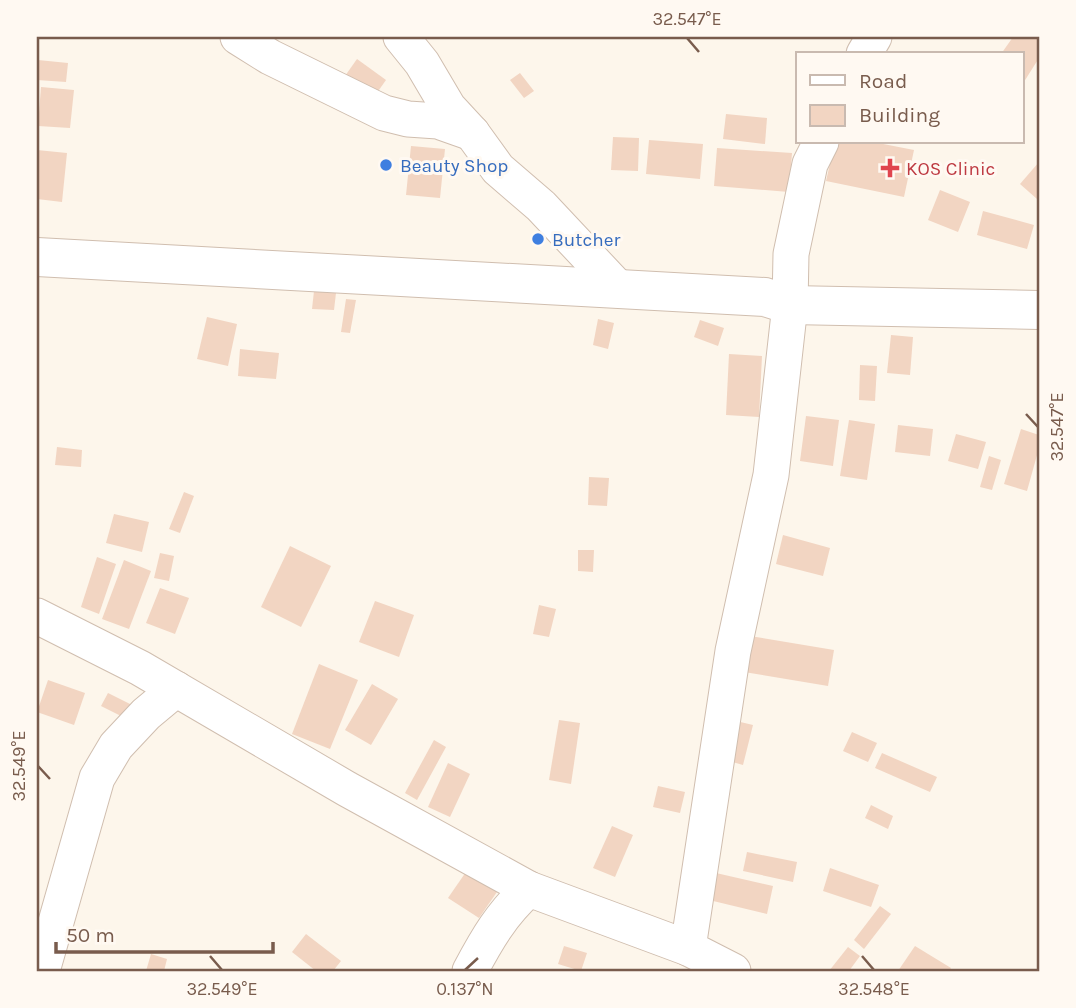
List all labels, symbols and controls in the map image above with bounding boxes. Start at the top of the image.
text: 32.547°E [652,8,722,30]
legend [796,52,1024,144]
text: Road [859,69,907,93]
text: Building [859,103,940,127]
place label: Beauty Shop [400,155,508,177]
marker: Beauty Shop [378,157,394,173]
marker: KOS Clinic [880,158,900,178]
place label: KOS Clinic [906,158,995,180]
place label: Butcher [552,229,620,251]
marker: Butcher [530,231,546,247]
text: 32.547°E [1046,392,1068,462]
text: 32.549°E [8,730,30,802]
scale bar [56,910,273,954]
text: 50 m [66,923,115,947]
text: 32.549°E [186,978,258,1000]
text: 0.137°N [436,978,494,1000]
text: 32.548°E [838,978,910,1000]

